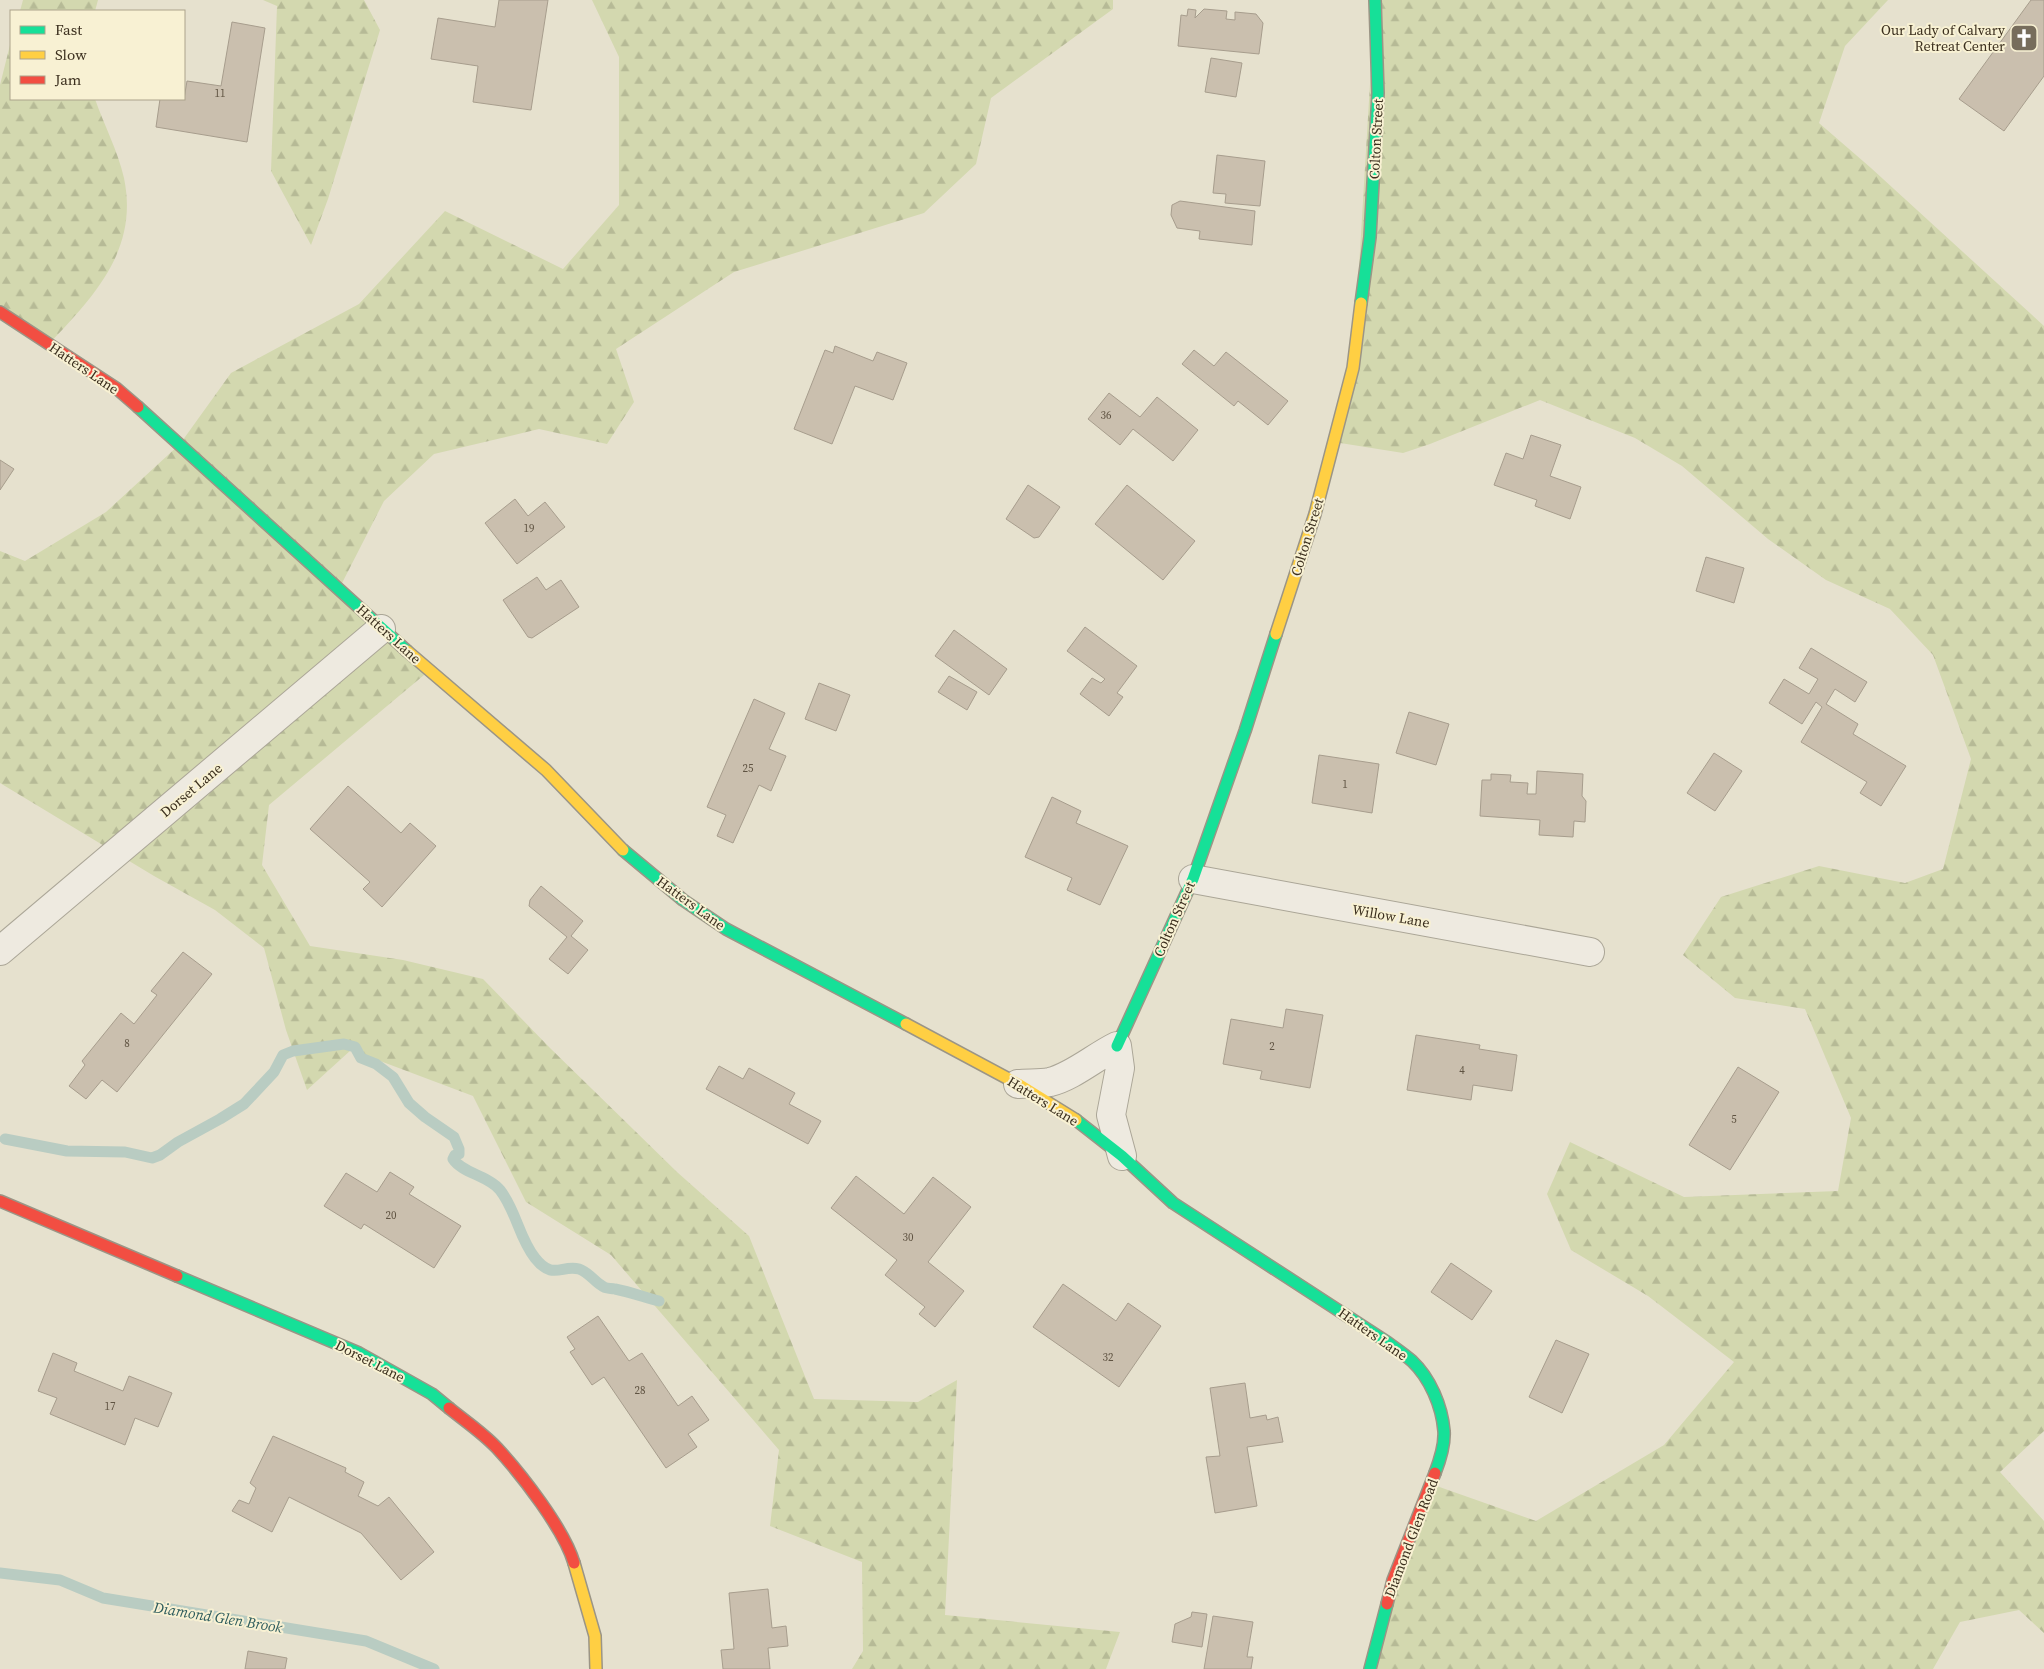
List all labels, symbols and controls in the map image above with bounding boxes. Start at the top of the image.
legend [10,10,185,100]
text: Fast [55,19,82,40]
place label: Our Lady of Calvary Retreat Center [1881,20,2006,56]
church icon: Our Lady of Calvary Retreat Center [2009,23,2039,53]
text: Slow [55,44,87,65]
text: Jam [54,69,82,90]
house number: 11 [215,86,226,101]
street label: Colton Street [1364,98,1388,180]
street label: Hatters Lane [45,337,123,399]
house number: 36 [1101,408,1112,423]
street label: Colton Street [1286,495,1328,579]
house number: 19 [524,521,535,536]
street label: Hatters Lane [352,600,426,668]
street label: Dorset Lane [156,758,226,822]
house number: 25 [743,761,754,776]
house number: 1 [1342,777,1348,792]
street label: Hatters Lane [653,871,729,935]
street label: Colton Street [1148,878,1200,960]
street label: Willow Lane [1351,899,1431,933]
house number: 8 [124,1036,130,1051]
house number: 2 [1269,1039,1275,1054]
house number: 4 [1459,1063,1465,1078]
street label: Hatters Lane [1004,1071,1082,1131]
house number: 5 [1731,1112,1737,1127]
house number: 20 [386,1208,397,1223]
house number: 30 [903,1230,914,1245]
street label: Hatters Lane [1334,1303,1412,1365]
street label: Dorset Lane [332,1335,408,1387]
house number: 32 [1103,1350,1114,1365]
house number: 28 [635,1383,646,1398]
house number: 17 [105,1399,116,1414]
street label: Diamond Glen Road [1379,1476,1443,1600]
water label: Diamond Glen Brook [151,1596,285,1638]

